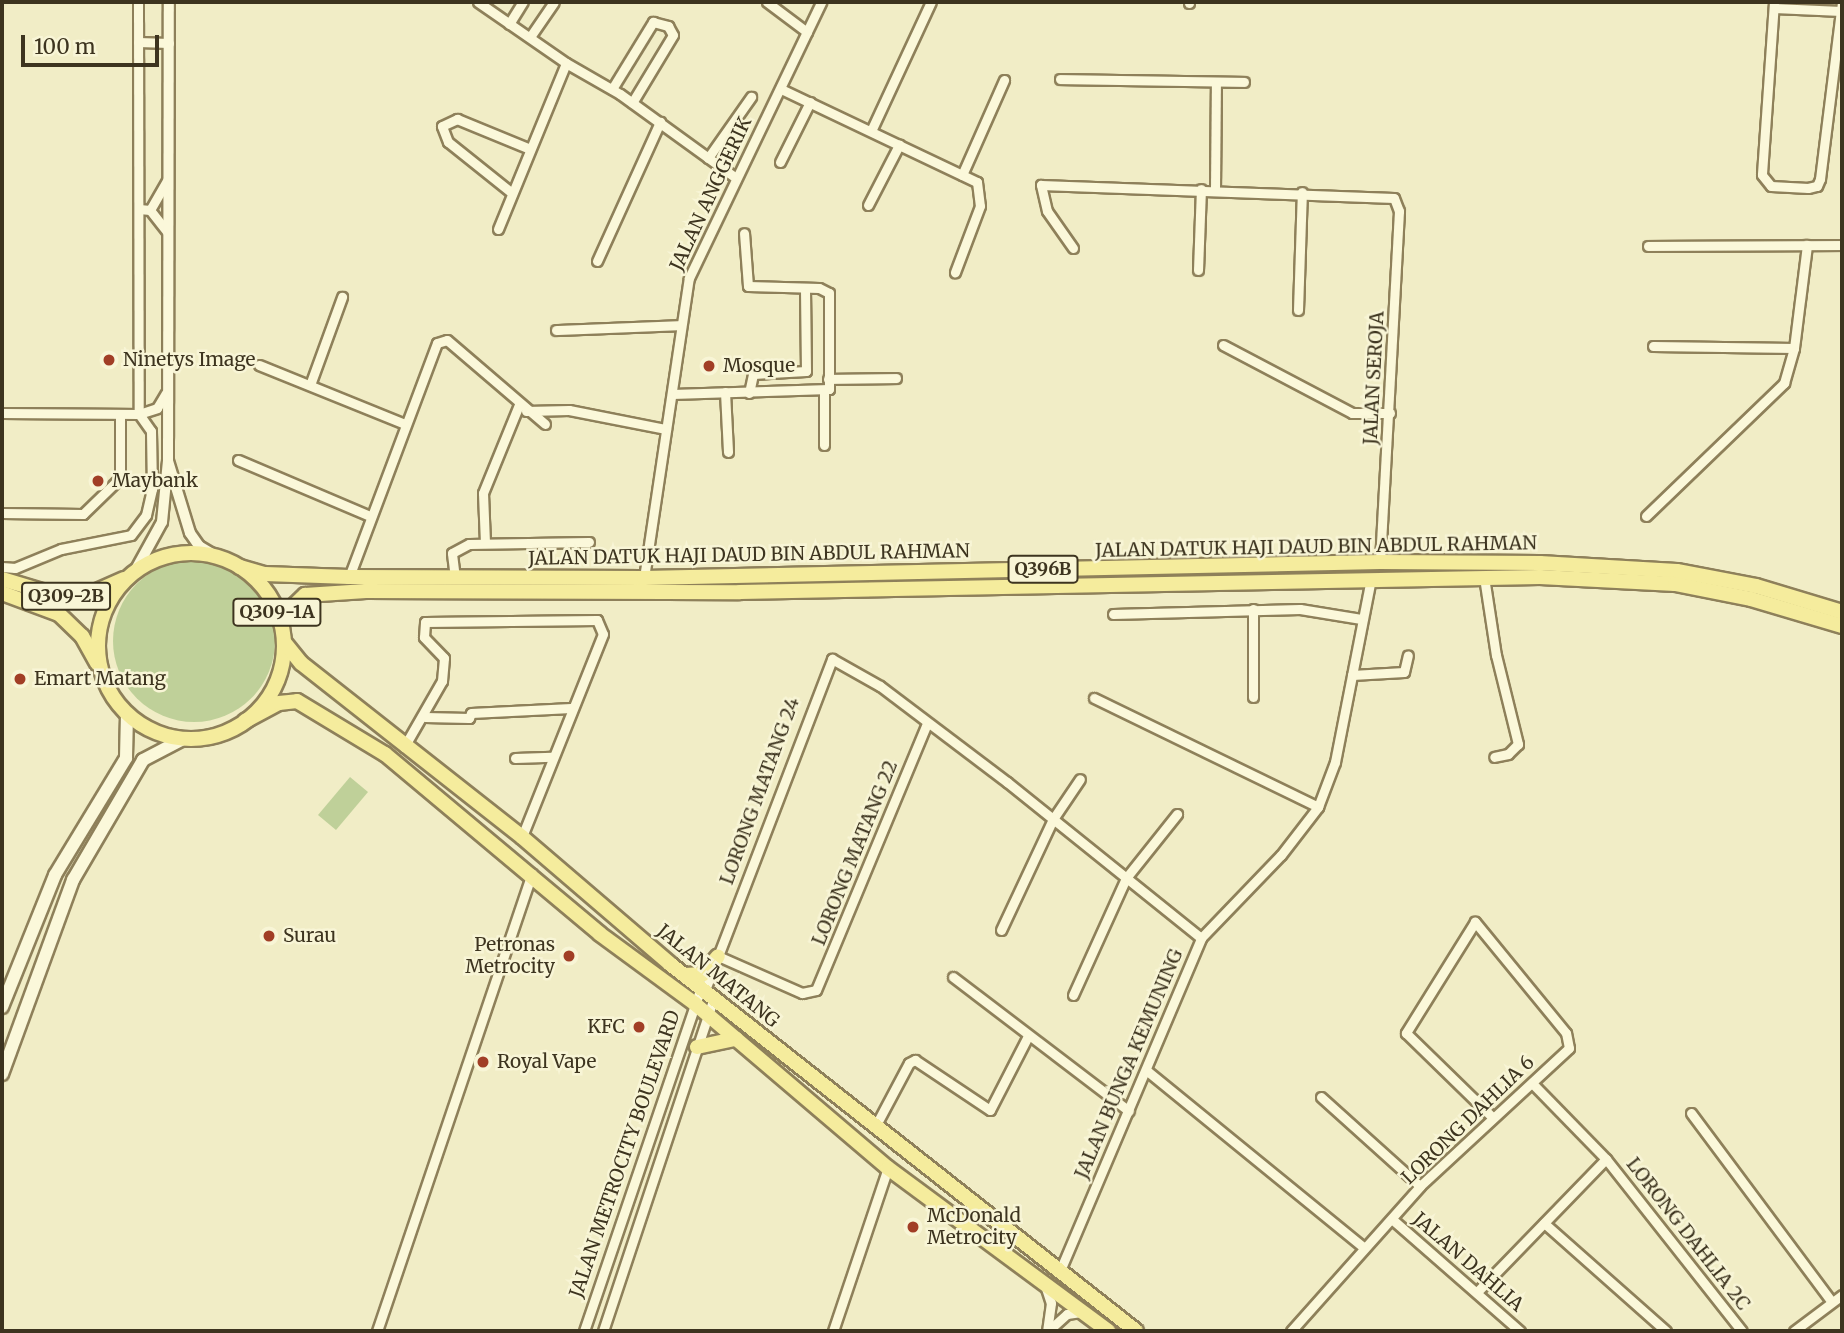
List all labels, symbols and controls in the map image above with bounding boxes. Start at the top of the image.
scale bar [24,21,163,65]
text: 100 m [34,33,96,60]
street label: JALAN ANGGERIK [665,114,757,274]
street label: JALAN SEROJA [1359,311,1389,445]
place label: Ninetys Image [123,349,256,371]
marker: Ninetys Image [101,352,117,368]
place label: Mosque [723,355,795,377]
marker: Mosque [701,358,717,374]
place label: Maybank [112,470,198,492]
marker: Maybank [90,473,106,489]
street label: JALAN DATUK HAJI DAUD BIN ABDUL RAHMAN [1095,532,1537,562]
street label: JALAN DATUK HAJI DAUD BIN ABDUL RAHMAN [528,540,970,570]
road number: Q396B [1006,554,1080,584]
road number: Q309-2B [20,582,112,610]
road number: Q309-1A [232,598,322,626]
place label: Emart Matang [34,668,166,690]
marker: Emart Matang [12,671,28,687]
street label: LORONG MATANG 24 [716,694,804,888]
street label: LORONG MATANG 22 [807,757,903,949]
street label: JALAN MATANG [652,920,784,1032]
place label: Surau [283,925,336,947]
marker: Surau [261,928,277,944]
place label: Petronas Metrocity [465,934,555,978]
street label: JALAN BUNGA KEMUNING [1070,946,1188,1182]
marker: Petronas Metrocity [561,948,577,964]
street label: JALAN METROCITY BOULEVARD [565,1007,685,1301]
place label: KFC [587,1016,625,1038]
marker: KFC [631,1019,647,1035]
place label: Royal Vape [497,1051,596,1073]
street label: LORONG DAHLIA 6 [1397,1051,1539,1189]
marker: Royal Vape [475,1054,491,1070]
street label: LORONG DAHLIA 2C [1621,1153,1755,1315]
place label: McDonald Metrocity [927,1205,1021,1249]
street label: JALAN DAHLIA [1408,1208,1528,1316]
marker: McDonald Metrocity [905,1219,921,1235]

